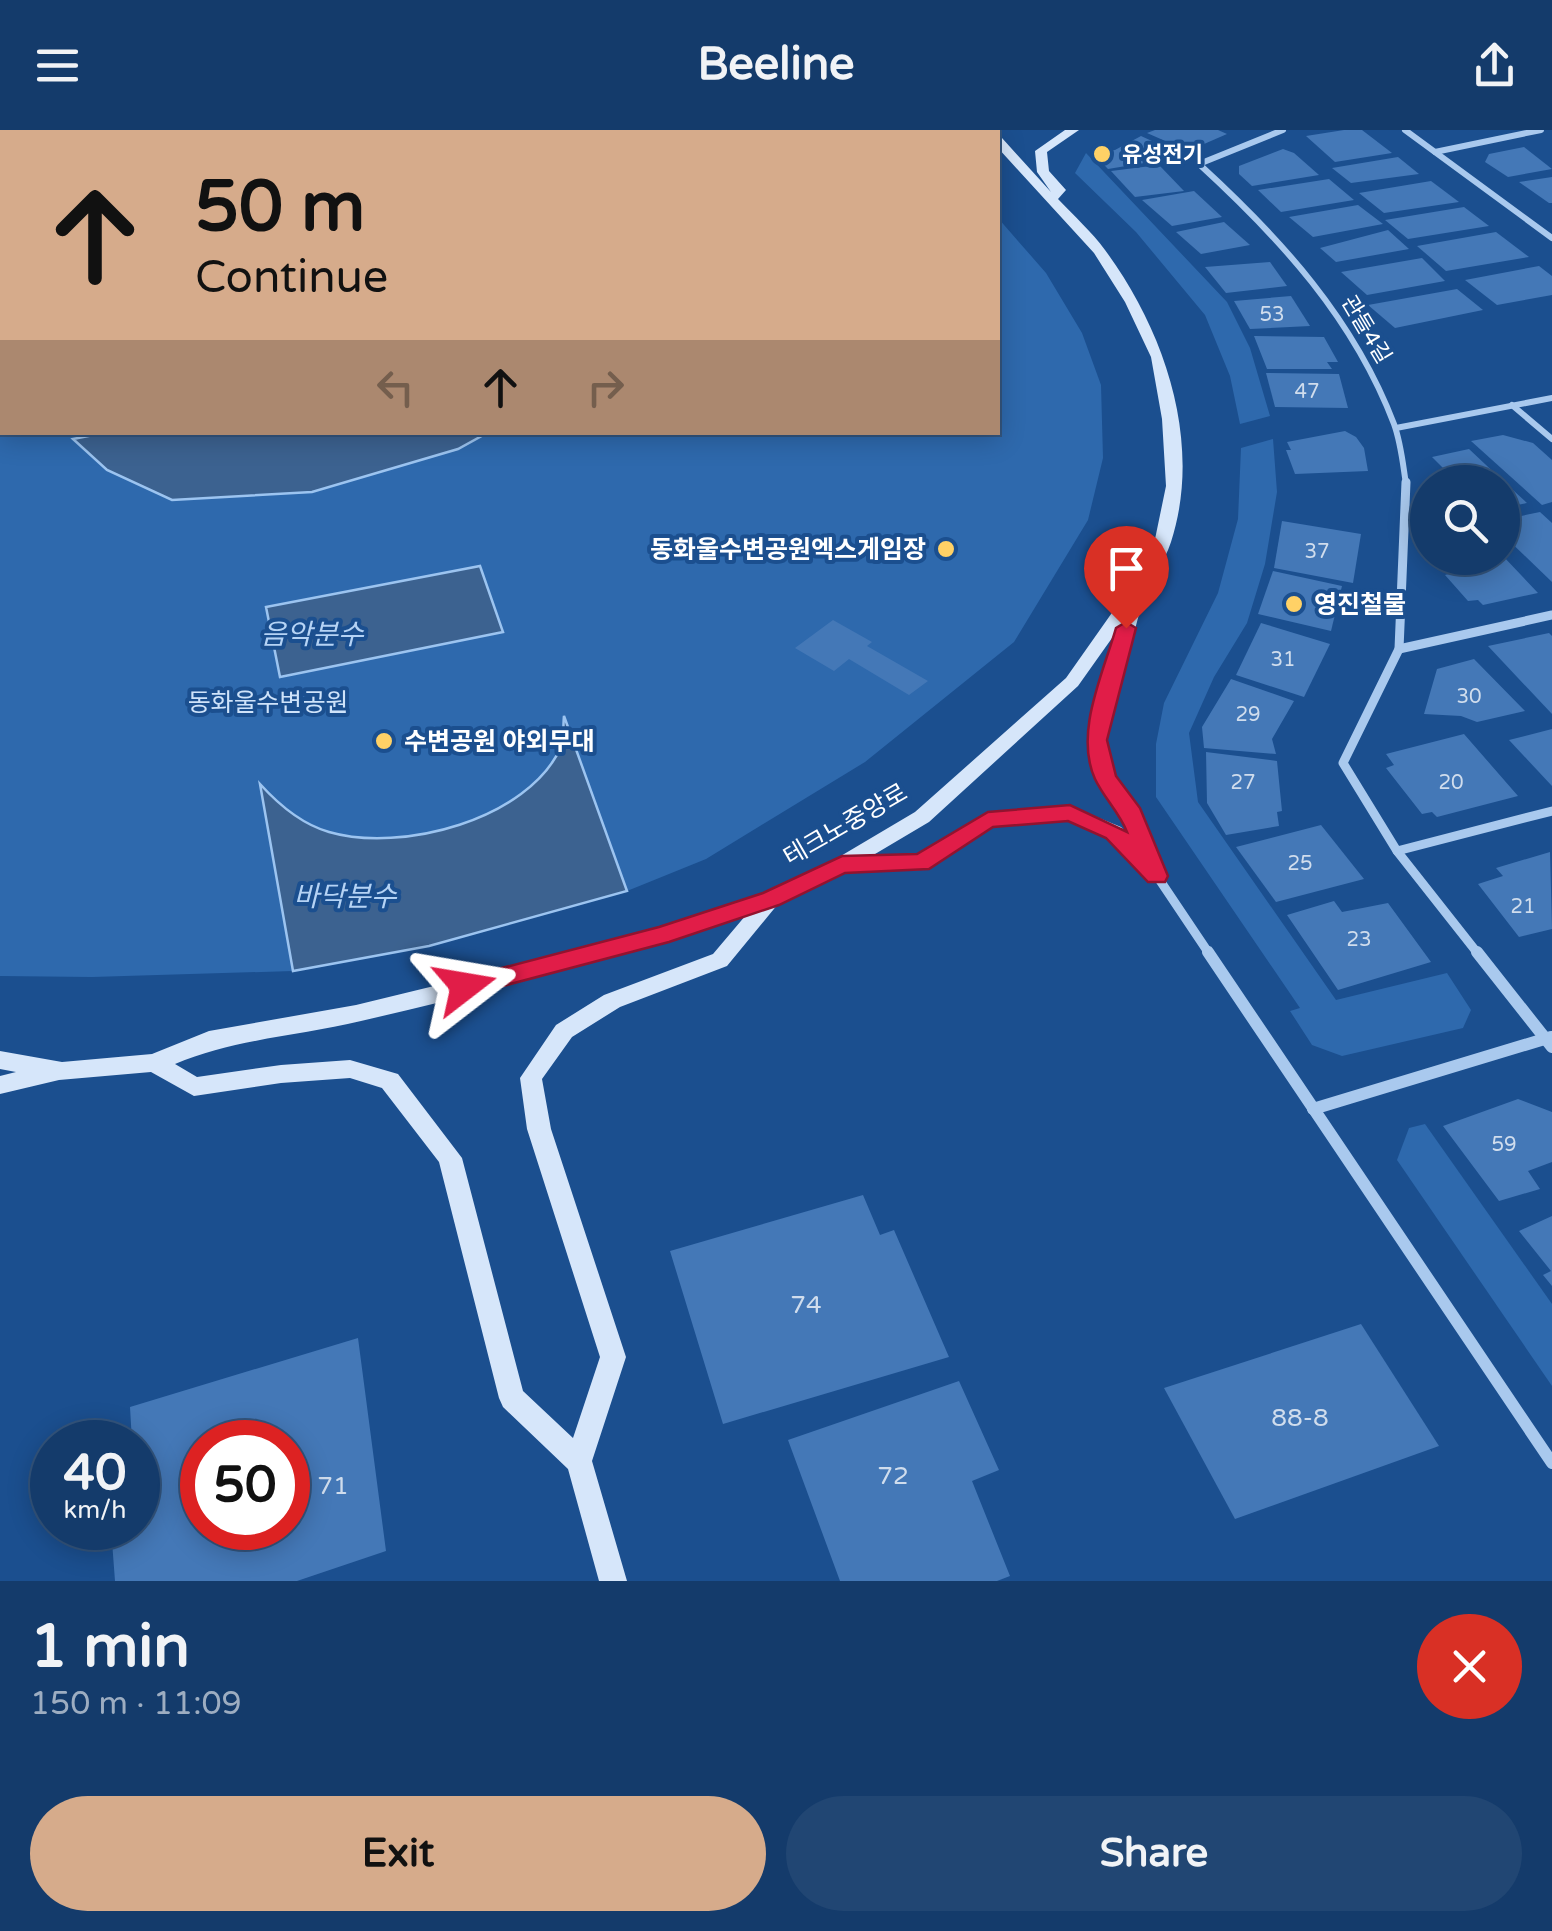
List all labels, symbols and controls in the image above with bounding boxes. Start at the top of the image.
icon: menu [30,38,85,93]
text: Beeline [697,38,855,92]
icon: share [1467,38,1522,93]
place label: 유성전기 [1122,142,1203,168]
marker: 유성전기 [1091,143,1113,165]
text: 50 m [195,166,365,250]
icon: ahead [30,170,160,300]
text: Continue [195,251,388,305]
street label: 관들4길 [1336,291,1396,368]
house number: 53 [1259,303,1285,327]
icon: left [368,360,423,415]
icon: ahead [473,360,528,415]
icon: right [578,360,633,415]
house number: 47 [1294,380,1320,404]
map controls [1410,465,1520,575]
button: search [1410,465,1520,575]
pin [1084,526,1169,629]
place label: 동화울수변공원엑스게임장 [650,535,926,565]
marker: 동화울수변공원엑스게임장 [935,538,957,560]
house number: 37 [1304,540,1330,564]
icon: arrive [1099,541,1154,596]
place label: 영진철물 [1314,590,1406,620]
marker: 영진철물 [1283,593,1305,615]
water label: 음악분수 [260,618,365,652]
house number: 31 [1270,648,1296,672]
house number: 30 [1456,685,1482,709]
park label: 동화울수변공원 [187,688,349,718]
house number: 29 [1235,703,1261,727]
place label: 수변공원 야외무대 [404,727,595,757]
marker: 수변공원 야외무대 [373,730,395,752]
house number: 27 [1230,771,1256,795]
house number: 20 [1438,771,1464,795]
street label: 테크노중앙로 [778,777,913,872]
house number: 25 [1287,852,1313,876]
water label: 바닥분수 [293,880,398,914]
house number: 21 [1510,895,1536,919]
house number: 23 [1346,928,1372,952]
position arrow [413,934,517,1038]
house number: 59 [1491,1133,1517,1157]
house number: 74 [790,1290,822,1320]
house number: 88-8 [1271,1403,1329,1433]
speed limit sign: 50 [180,1420,310,1550]
text: 40 [64,1443,126,1503]
house number: 72 [877,1461,909,1491]
house number: 71 [317,1471,349,1501]
text: km/h [64,1495,126,1525]
text: 1 min [30,1611,190,1683]
button: close [1417,1614,1522,1719]
text: 150 m · 11:09 [30,1685,242,1723]
button: Exit [30,1796,766,1911]
button: Share [786,1796,1522,1911]

